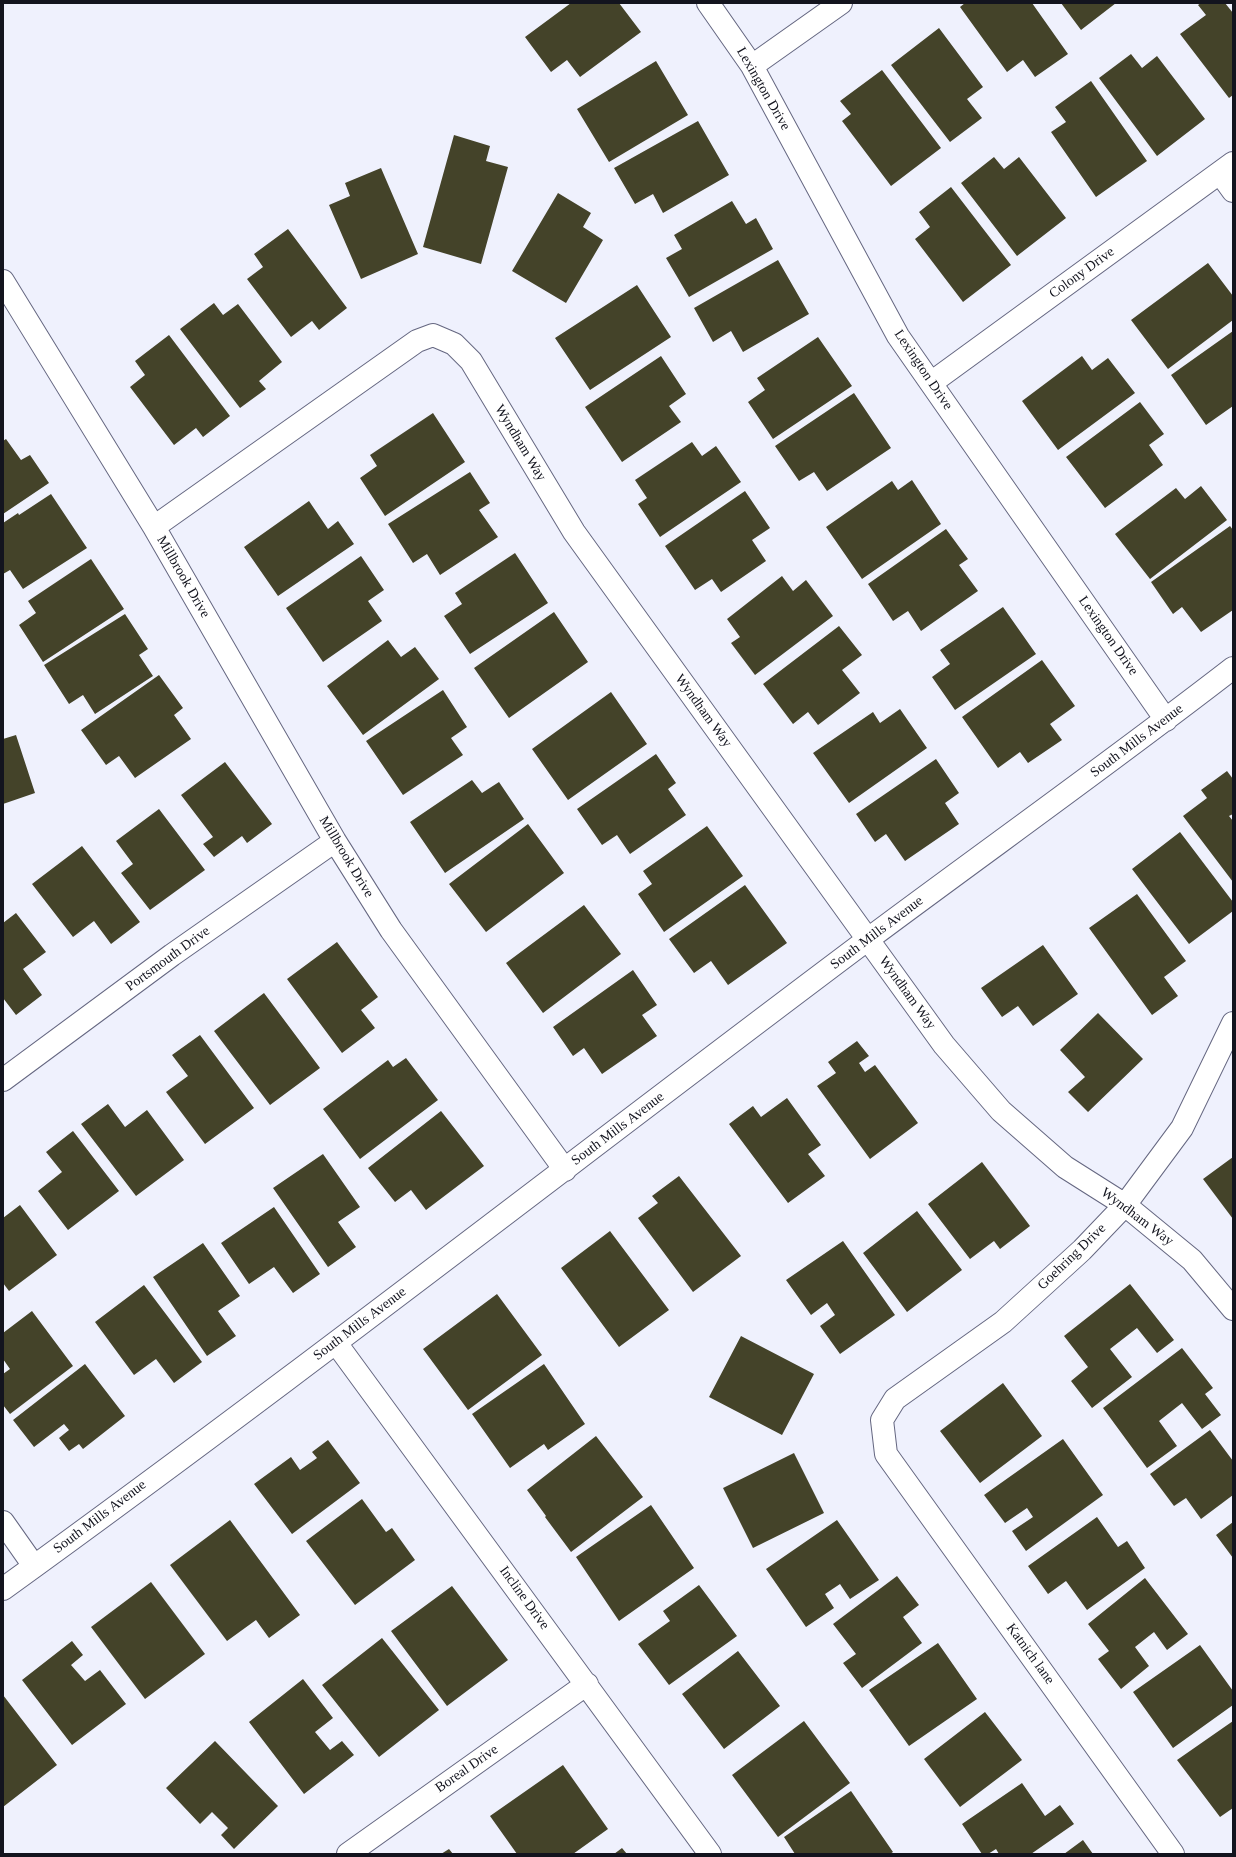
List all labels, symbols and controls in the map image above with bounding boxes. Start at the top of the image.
street label: Lexington Drive [732,45,794,133]
street label: Colony Drive [1046,244,1118,302]
street label: Lexington Drive [890,327,956,413]
street label: Wyndham Way [491,402,549,484]
street label: Millbrook Drive [153,533,213,621]
street label: Lexington Drive [1074,593,1142,679]
street label: Wyndham Way [671,671,735,751]
street label: South Mills Avenue [1087,701,1187,781]
street label: Millbrook Drive [315,813,377,901]
street label: South Mills Avenue [827,893,927,973]
street label: Portsmouth Drive [123,923,213,995]
street label: Wyndham Way [875,953,939,1033]
street label: South Mills Avenue [568,1089,668,1169]
street label: Wyndham Way [1097,1184,1177,1250]
street label: Goehring Drive [1034,1220,1110,1294]
street label: South Mills Avenue [310,1284,410,1364]
street label: South Mills Avenue [50,1477,150,1557]
street label: Incline Drive [495,1563,553,1633]
street label: Katnich lane [1002,1620,1058,1688]
street label: Boreal Drive [432,1741,502,1797]

